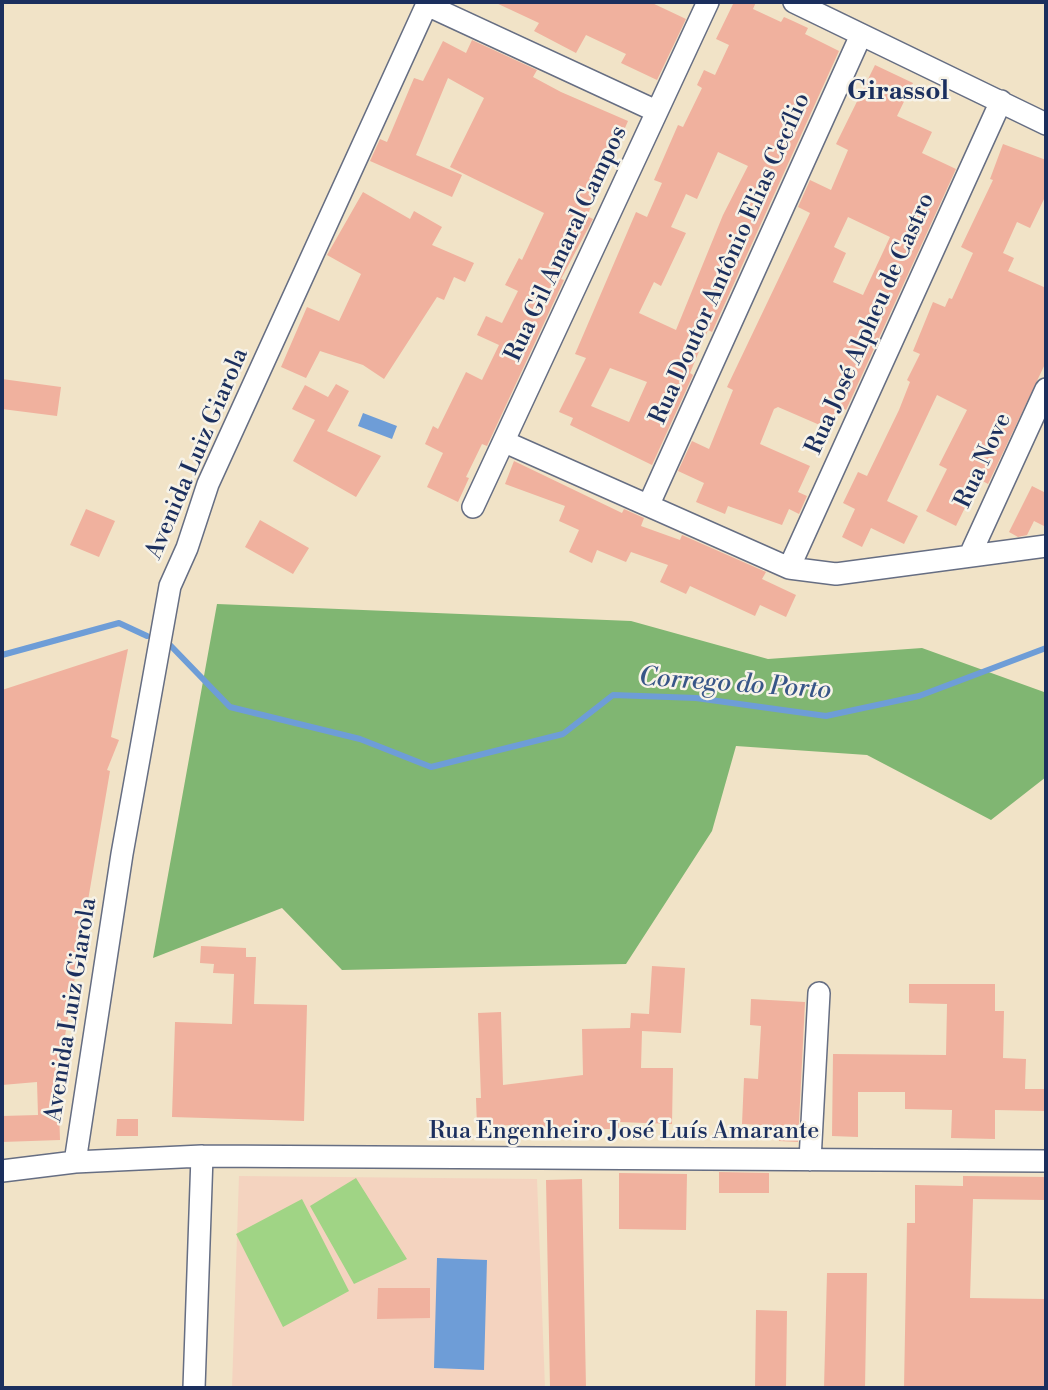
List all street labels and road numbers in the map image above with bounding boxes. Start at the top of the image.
street label: Rua Doutor Antônio Elias Cecílio [645,89,817,429]
street label: Rua Gil Amaral Campos [500,122,634,366]
street label: Rua José Alpheu de Castro [800,189,942,459]
street label: Avenida Luiz Giarola [141,344,255,564]
street label: Rua Nove [949,409,1019,513]
street label: Avenida Luiz Giarola [40,896,104,1124]
street label: Rua Engenheiro José Luís Amarante [429,1118,819,1146]

